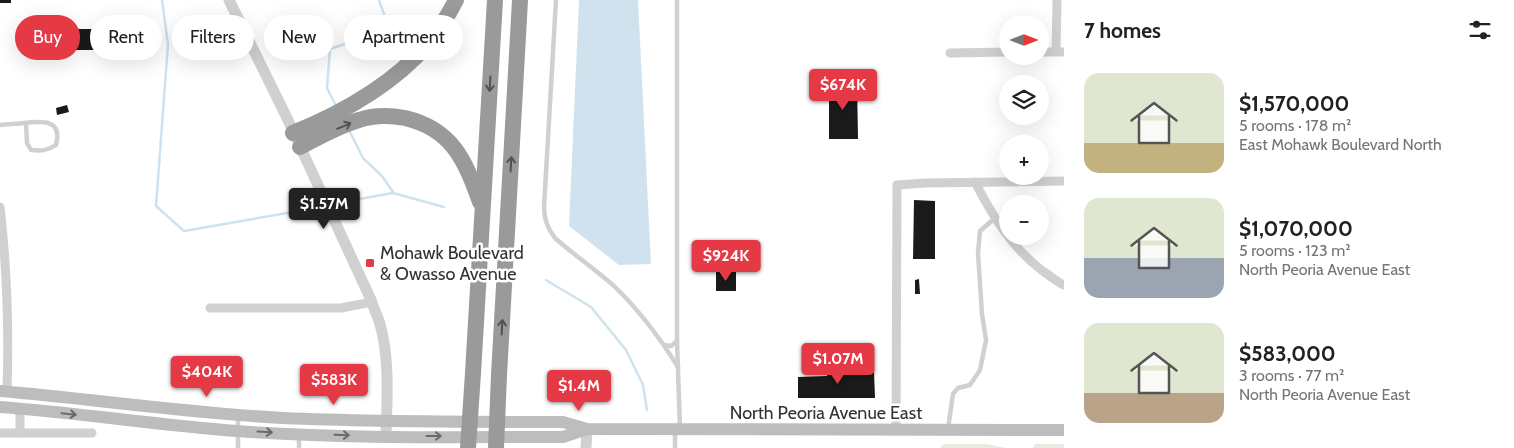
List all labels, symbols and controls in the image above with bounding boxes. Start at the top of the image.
chip: Buy [15,15,80,60]
chip: Rent [90,15,162,60]
chip: Filters [172,15,254,60]
chip: New [264,15,334,60]
chip: Apartment [344,15,463,60]
north arrow [999,15,1049,65]
map controls [999,15,1049,245]
icon: filters [1466,16,1494,44]
text: 7 homes [1084,18,1161,43]
pin: $674K [808,68,878,111]
one-way arrow [485,75,494,91]
text: $674K [820,75,866,94]
button: layers [999,75,1049,125]
text: $1,570,000 [1239,91,1349,116]
icon: home [1124,93,1184,153]
text: 5 rooms · 178 m² [1239,116,1351,135]
one-way arrow [336,120,351,130]
button: + [999,135,1049,185]
text: East Mohawk Boulevard North [1239,135,1442,154]
one-way arrow [506,157,515,173]
pin: $1.57M [283,188,365,230]
text: $1.57M [300,194,348,213]
button: − [999,195,1049,245]
text: $1,070,000 [1239,216,1353,241]
icon: home [1124,218,1184,278]
pin: $924K [691,240,761,282]
text: 5 rooms · 123 m² [1239,241,1351,260]
place label: Mohawk Boulevard & Owasso Avenue [380,242,524,285]
text: $924K [703,246,749,265]
marker: Mohawk Boulevard & Owasso Avenue [364,257,376,269]
text: North Peoria Avenue East [1239,260,1410,279]
one-way arrow [497,319,506,335]
text: $583,000 [1239,341,1336,366]
pin: $1.07M [797,342,879,385]
icon: home [1124,343,1184,403]
text: $1.07M [812,349,864,368]
pin: $404K [172,356,242,398]
text: $404K [182,362,232,381]
pin: $583K [299,364,369,406]
text: 3 rooms · 77 m² [1239,366,1344,385]
text: $583K [311,370,357,389]
pin: $1.4M [544,370,614,412]
text: $1.4M [558,376,600,395]
text: North Peoria Avenue East [1239,385,1410,404]
street label: North Peoria Avenue East [730,402,922,424]
one-way arrow [60,409,76,419]
one-way arrow [257,428,273,437]
one-way arrow [334,430,350,440]
one-way arrow [426,431,442,441]

